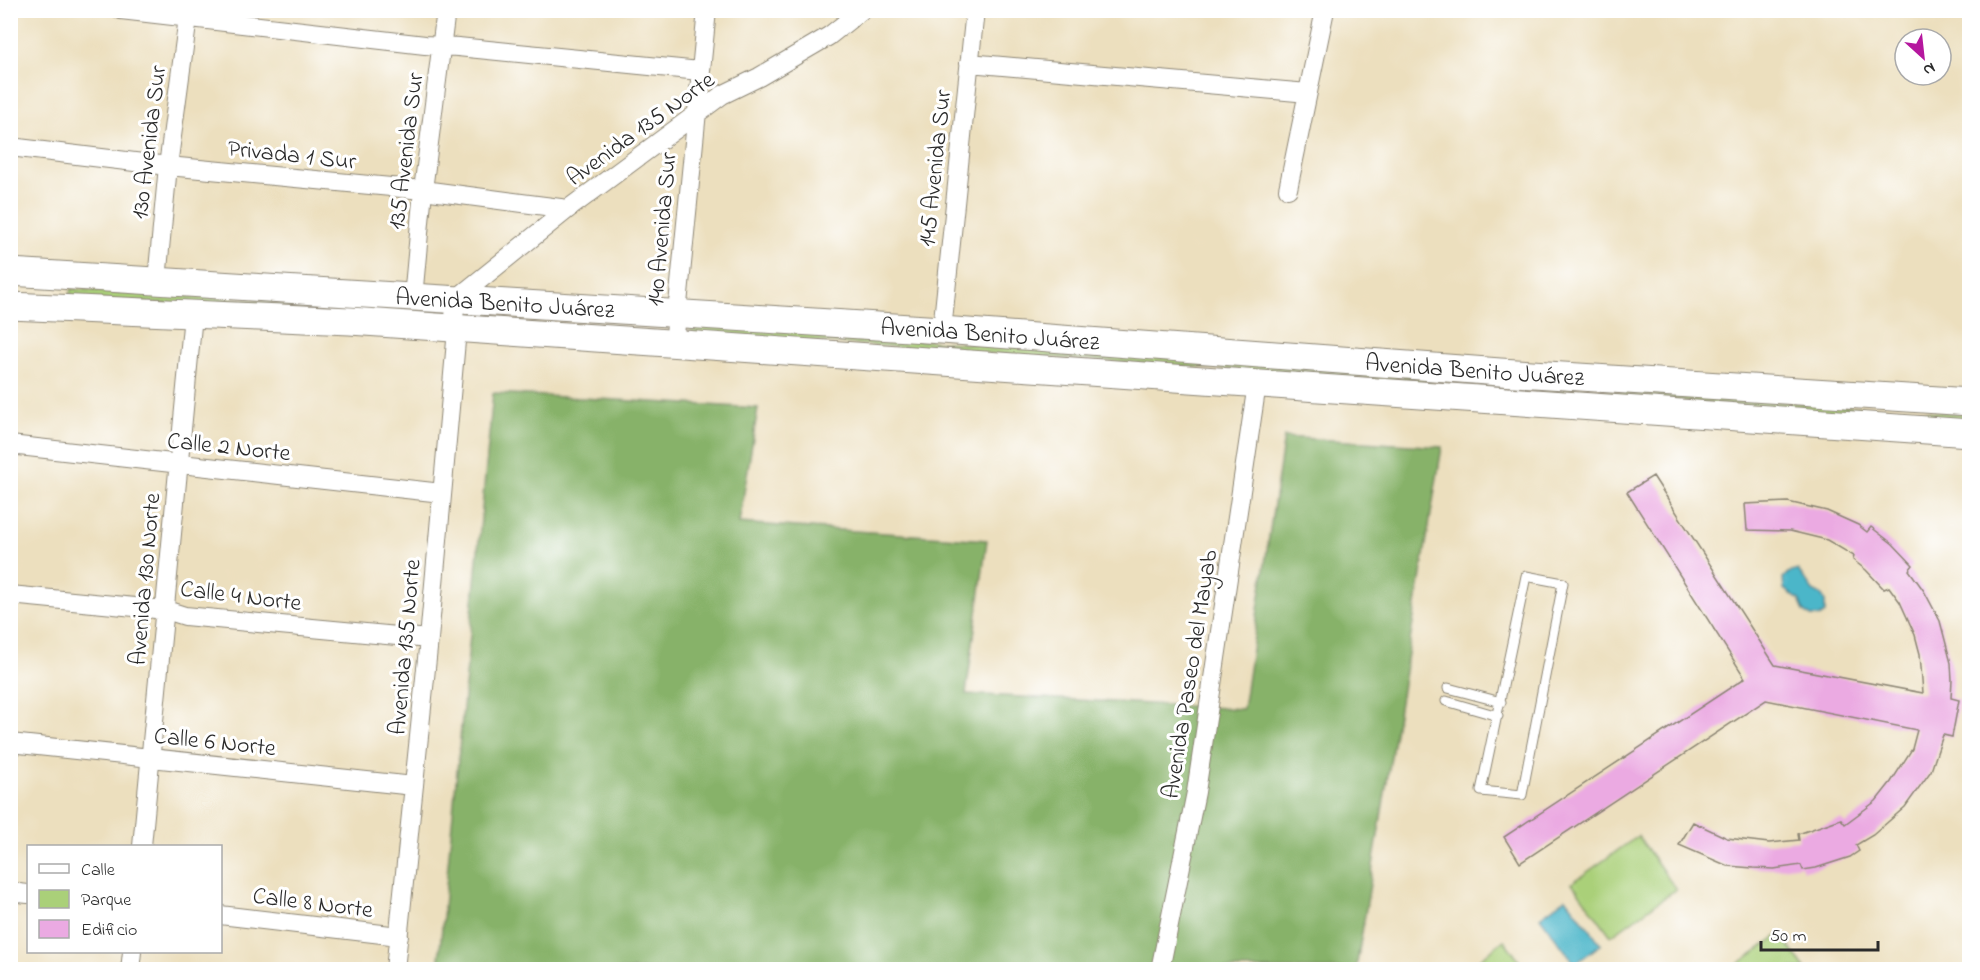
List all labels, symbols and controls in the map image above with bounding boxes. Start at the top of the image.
north arrow [1893,27,1953,87]
text: N [1918,55,1939,82]
street label: 130 Avenida Sur [124,63,177,221]
street label: Avenida 135 Norte [560,64,723,196]
street label: 135 Avenida Sur [380,70,435,232]
street label: 145 Avenida Sur [911,87,962,249]
street label: Privada 1 Sur [226,132,358,181]
street label: 140 Avenida Sur [639,150,688,308]
street label: Avenida Benito Juárez [394,281,617,330]
street label: Avenida Benito Juárez [879,311,1102,362]
street label: Avenida Benito Juárez [1364,347,1586,397]
street label: Calle 2 Norte [165,425,292,472]
street label: Avenida 130 Norte [122,491,171,667]
street label: Avenida Paseo del Mayab [1154,547,1229,802]
street label: Avenida 135 Norte [381,558,432,737]
street label: Calle 4 Norte [178,573,304,622]
street label: Calle 6 Norte [152,720,278,767]
legend [27,845,222,953]
text: Calle [81,858,116,884]
street label: Calle 8 Norte [251,880,375,929]
text: Parque [81,888,132,914]
scale bar [1761,914,1878,952]
text: Edificio [81,918,137,944]
text: 50 m [1770,924,1807,950]

